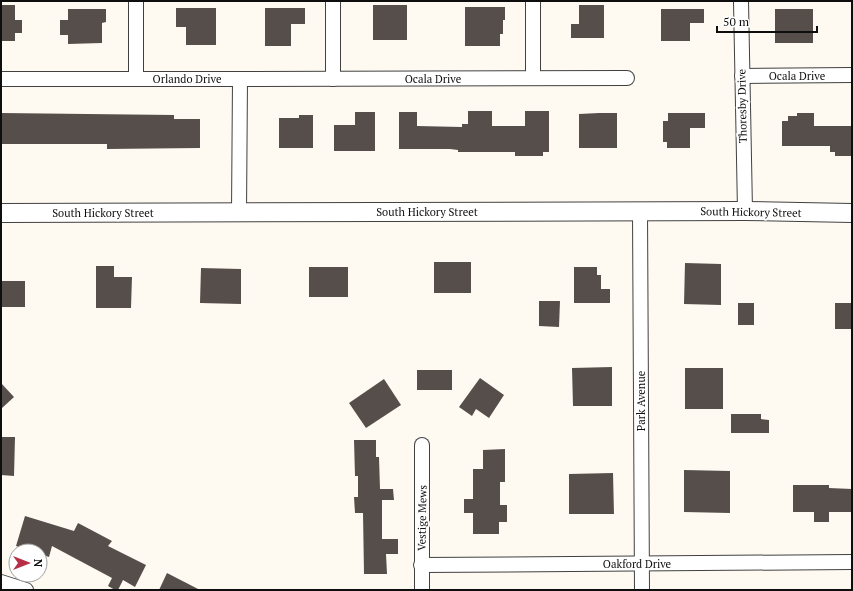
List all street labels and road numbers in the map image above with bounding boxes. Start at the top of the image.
street label: Thoresby Drive [734,68,750,143]
street label: Ocala Drive [769,69,826,83]
street label: Orlando Drive [153,72,222,86]
street label: Ocala Drive [405,72,462,86]
street label: South Hickory Street [700,204,802,220]
street label: South Hickory Street [376,205,478,219]
street label: South Hickory Street [52,206,154,220]
street label: Park Avenue [634,370,648,431]
street label: Vestige Mews [414,485,430,551]
street label: Oakford Drive [603,557,672,571]

